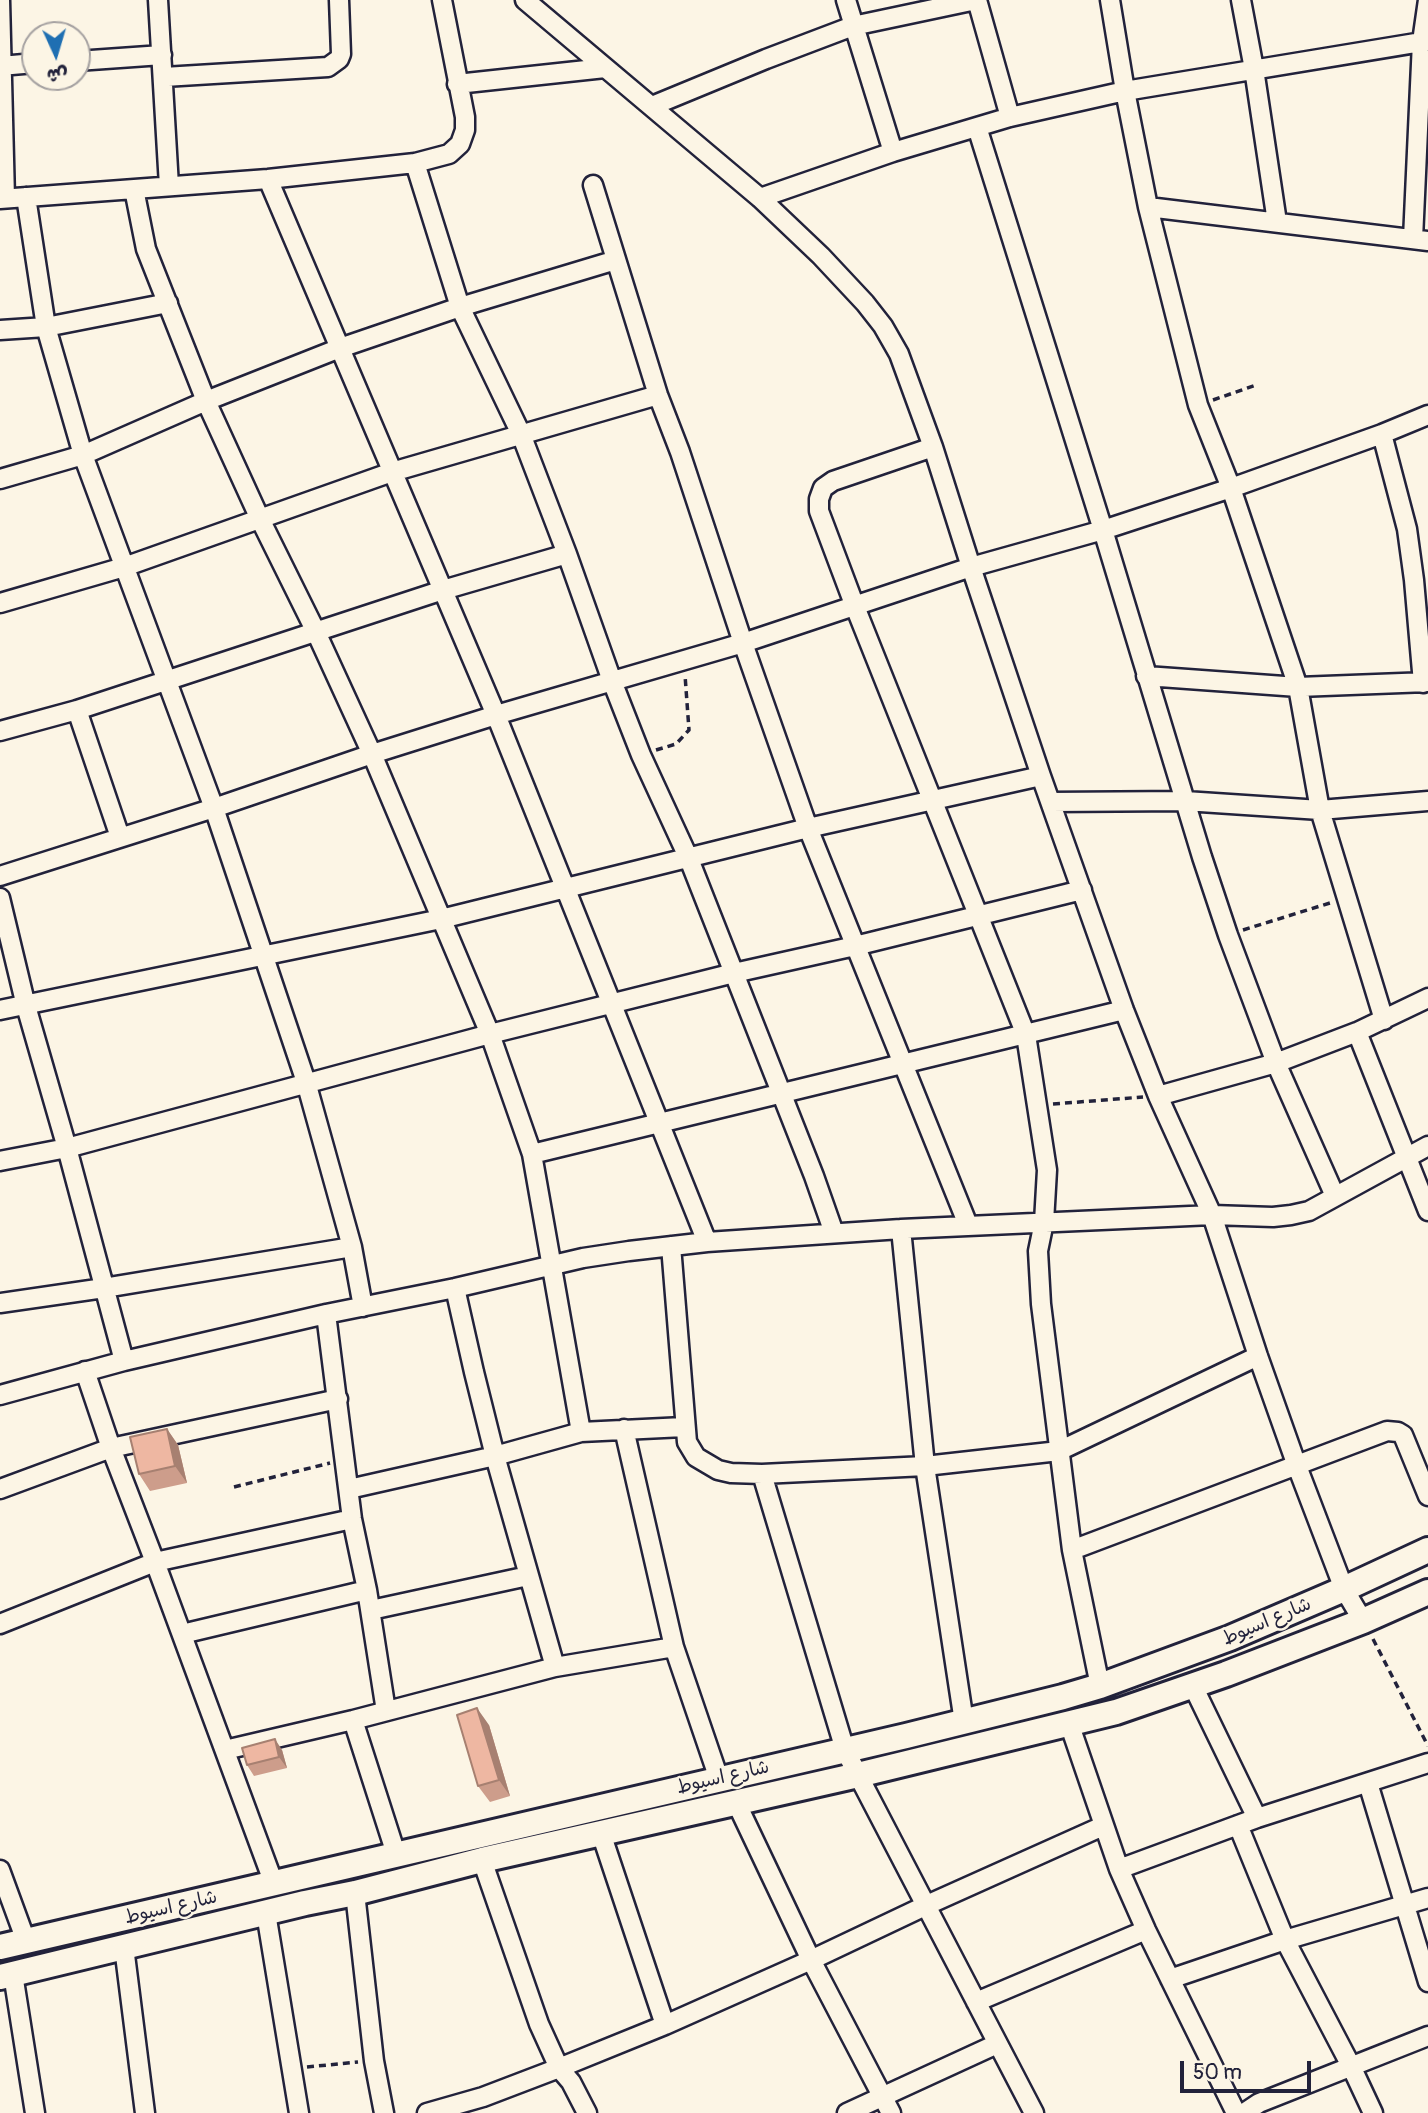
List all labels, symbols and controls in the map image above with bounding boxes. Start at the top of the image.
north arrow [21,21,91,91]
text: ش [46,62,69,88]
street label: شارع اسيوط [1219,1593,1315,1651]
street label: شارع اسيوط [675,1756,771,1800]
street label: شارع اسيوط [123,1886,219,1930]
scale bar [1183,2046,1314,2090]
text: 50 m [1193,2059,1242,2086]

